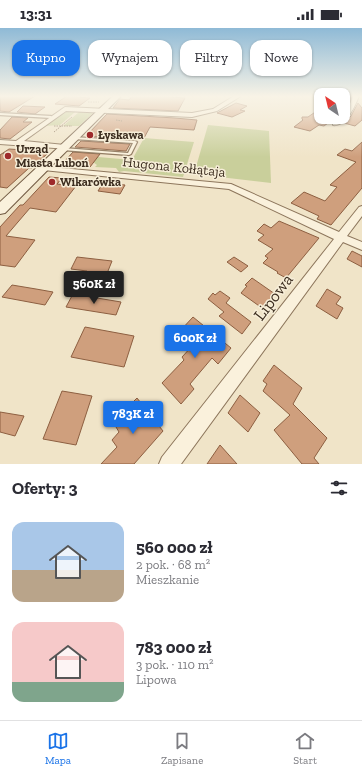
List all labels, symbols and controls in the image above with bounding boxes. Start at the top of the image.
text: 13:31 [20,5,52,23]
chip: Kupno [12,40,80,76]
chip: Wynajem [88,40,172,76]
chip: Filtry [180,40,242,76]
chip: Nowe [250,40,312,76]
north arrow [314,88,350,124]
map controls [314,88,350,124]
place label: Łyskawa [98,128,144,142]
marker: Łyskawa [85,130,95,140]
place label: Urząd Miasta Luboń [16,142,89,170]
marker: Urząd Miasta Luboń [3,151,13,161]
street label: Hugona Kołłątaja [122,153,227,181]
place label: Wikarówka [60,175,121,189]
marker: Wikarówka [47,177,57,187]
street label: Lipowa [249,270,297,324]
pin: 560K zł [57,271,131,305]
text: 560K zł [73,276,115,291]
pin: 600K zł [158,325,232,359]
text: 600K zł [173,330,217,345]
pin: 783K zł [96,401,170,435]
text: 783K zł [112,406,154,421]
icon: filters [328,477,350,499]
text: Oferty: 3 [12,478,78,498]
text: 560 000 zł [136,537,213,557]
icon: home [44,538,92,586]
text: 2 pok. · 68 m² [136,557,210,572]
text: Mieszkanie [136,572,199,587]
text: 783 000 zł [136,637,211,657]
icon: home [44,638,92,686]
text: 3 pok. · 110 m² [136,657,214,672]
text: Lipowa [136,672,177,687]
tab: Mapa [45,730,71,767]
tab: Zapisane [161,730,203,767]
tab: Start [293,730,317,767]

